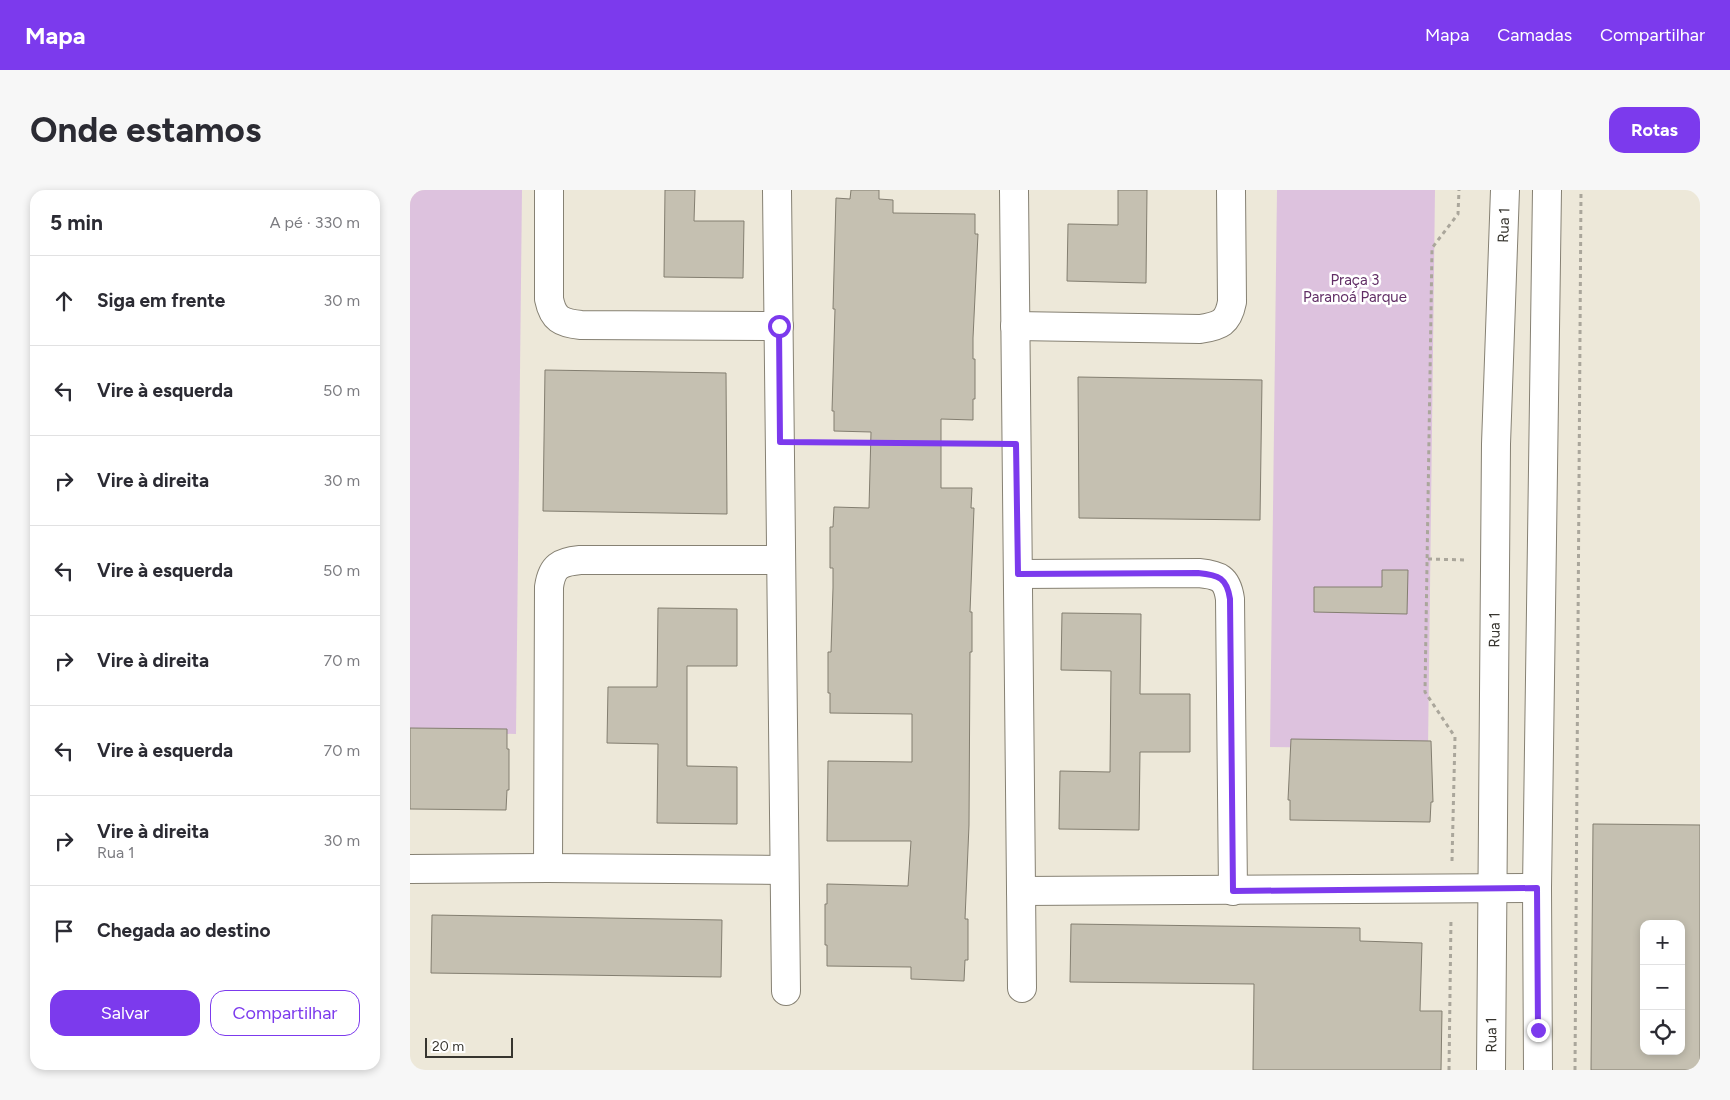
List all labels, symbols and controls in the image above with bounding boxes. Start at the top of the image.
text: Mapa [25,21,86,50]
text: Mapa [1425,24,1469,46]
text: Camadas [1497,24,1572,46]
text: Compartilhar [1600,24,1705,46]
button: Rotas [1609,107,1700,153]
text: Onde estamos [30,109,261,151]
street label: Rua 1 [1494,207,1513,243]
text: 5 min [50,210,103,235]
text: A pé · 330 m [270,213,360,232]
park label: Praça 3 Paranoá Parque [1303,271,1407,306]
icon: ahead [50,287,78,315]
text: Siga em frente [97,289,225,312]
text: 30 m [323,291,360,310]
route start [768,315,791,338]
icon: left [50,377,78,405]
text: Vire à esquerda [97,379,233,402]
text: 50 m [323,381,360,400]
icon: right [50,467,78,495]
text: Vire à direita [97,469,209,492]
text: 30 m [323,471,360,490]
icon: left [50,557,78,585]
text: Vire à esquerda [97,559,233,582]
text: 50 m [323,561,360,580]
street label: Rua 1 [1485,612,1504,648]
icon: right [50,647,78,675]
text: Vire à direita [97,649,209,672]
text: 70 m [324,651,360,670]
icon: left [50,737,78,765]
text: Vire à esquerda [97,739,233,762]
text: 70 m [324,741,360,760]
text: Vire à direita [97,820,209,843]
icon: right [50,827,78,855]
text: 30 m [323,831,360,850]
text: Rua 1 [97,843,135,862]
icon: arrive [50,917,78,945]
text: Chegada ao destino [97,919,270,942]
map controls [1640,920,1685,1055]
button: + [1640,920,1685,965]
button: − [1640,965,1685,1010]
button: Salvar [50,990,200,1036]
button: Compartilhar [210,990,360,1036]
button: locate [1640,1010,1685,1055]
street label: Rua 1 [1482,1017,1500,1053]
route end [1527,1019,1550,1042]
scale bar [425,1035,512,1058]
text: 20 m [432,1038,464,1055]

